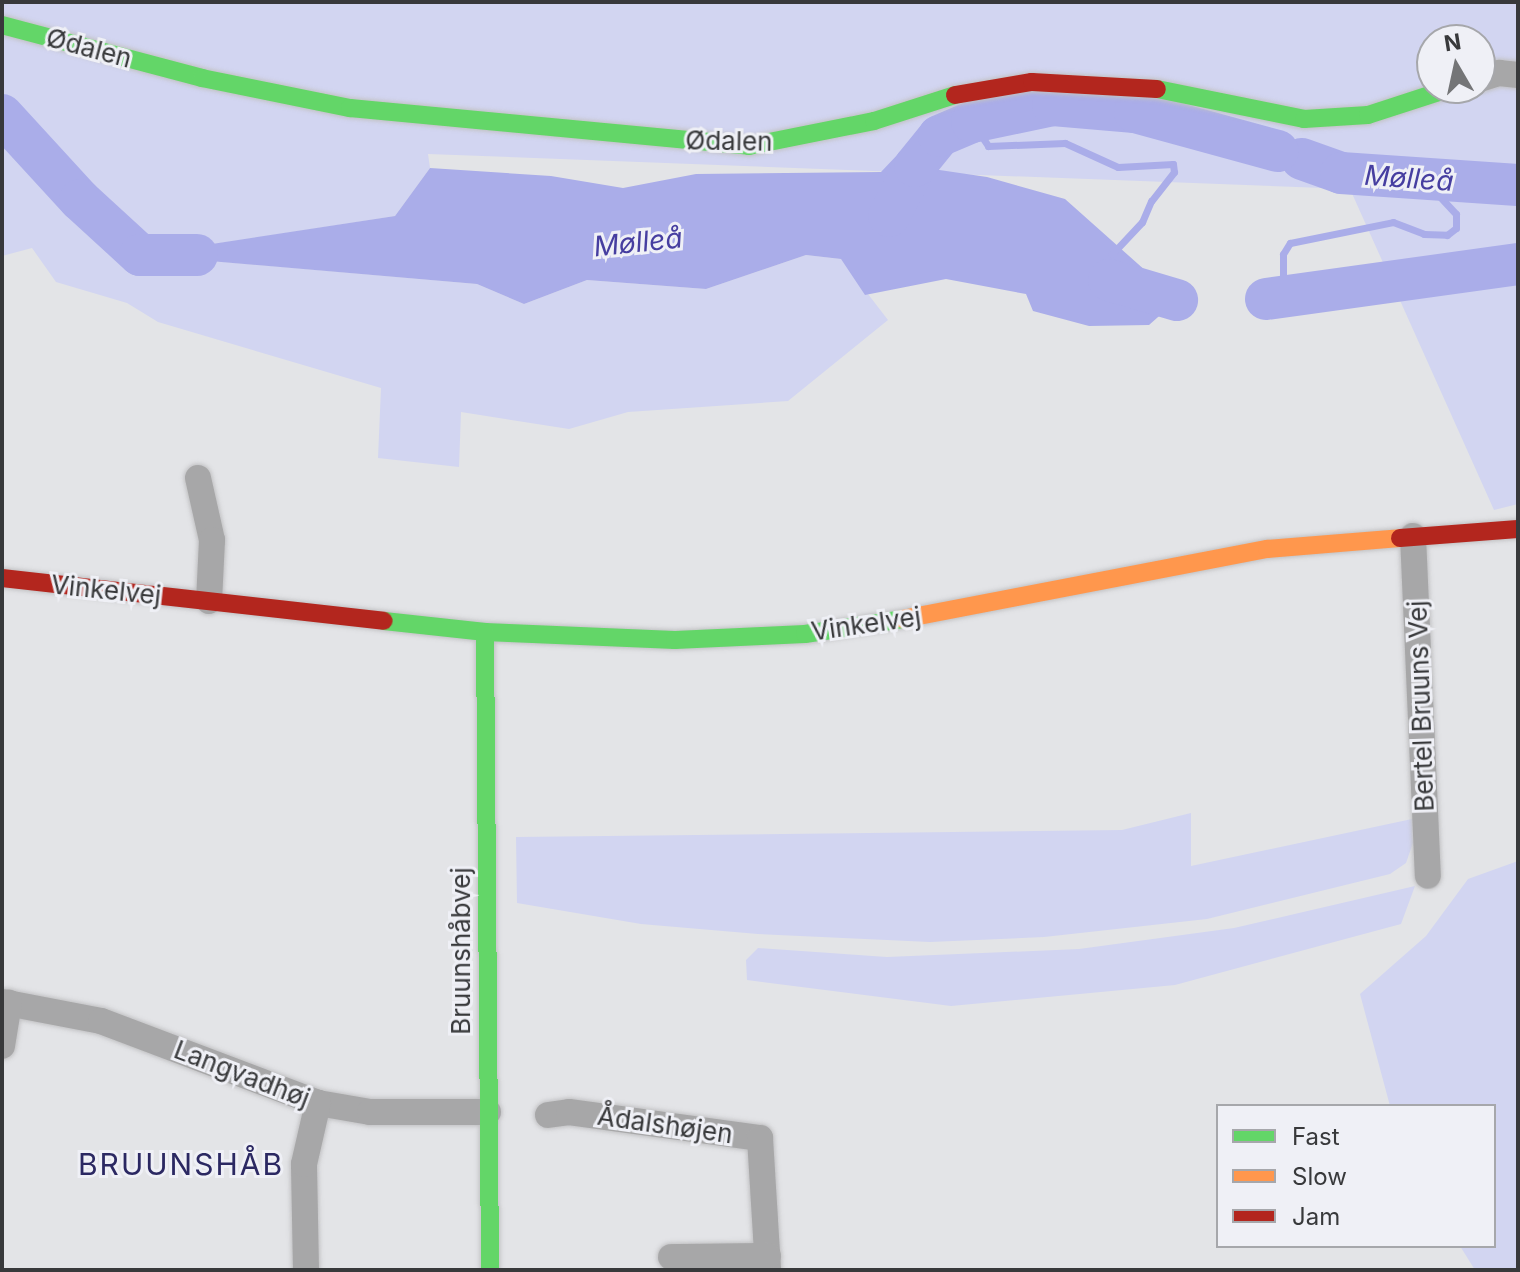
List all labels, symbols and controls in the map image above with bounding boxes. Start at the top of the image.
street label: Ødalen [43,22,135,74]
north arrow [1416,24,1496,104]
text: N [1442,28,1463,56]
street label: Ødalen [685,125,773,157]
water label: Mølleå [1363,158,1455,198]
water label: Mølleå [592,221,684,263]
street label: Vinkelvej [49,569,163,611]
street label: Bertel Bruuns Vej [1402,600,1440,812]
street label: Vinkelvej [809,601,923,647]
street label: Bruunshåbvej [445,867,477,1035]
street label: Langvadhøj [170,1034,314,1114]
street label: Ådalshøjen [595,1100,735,1150]
legend [1216,1104,1496,1248]
text: Fast [1292,1122,1340,1151]
district label: BRUUNSHÅB [78,1146,284,1182]
text: Slow [1292,1162,1347,1191]
text: Jam [1292,1202,1340,1231]

